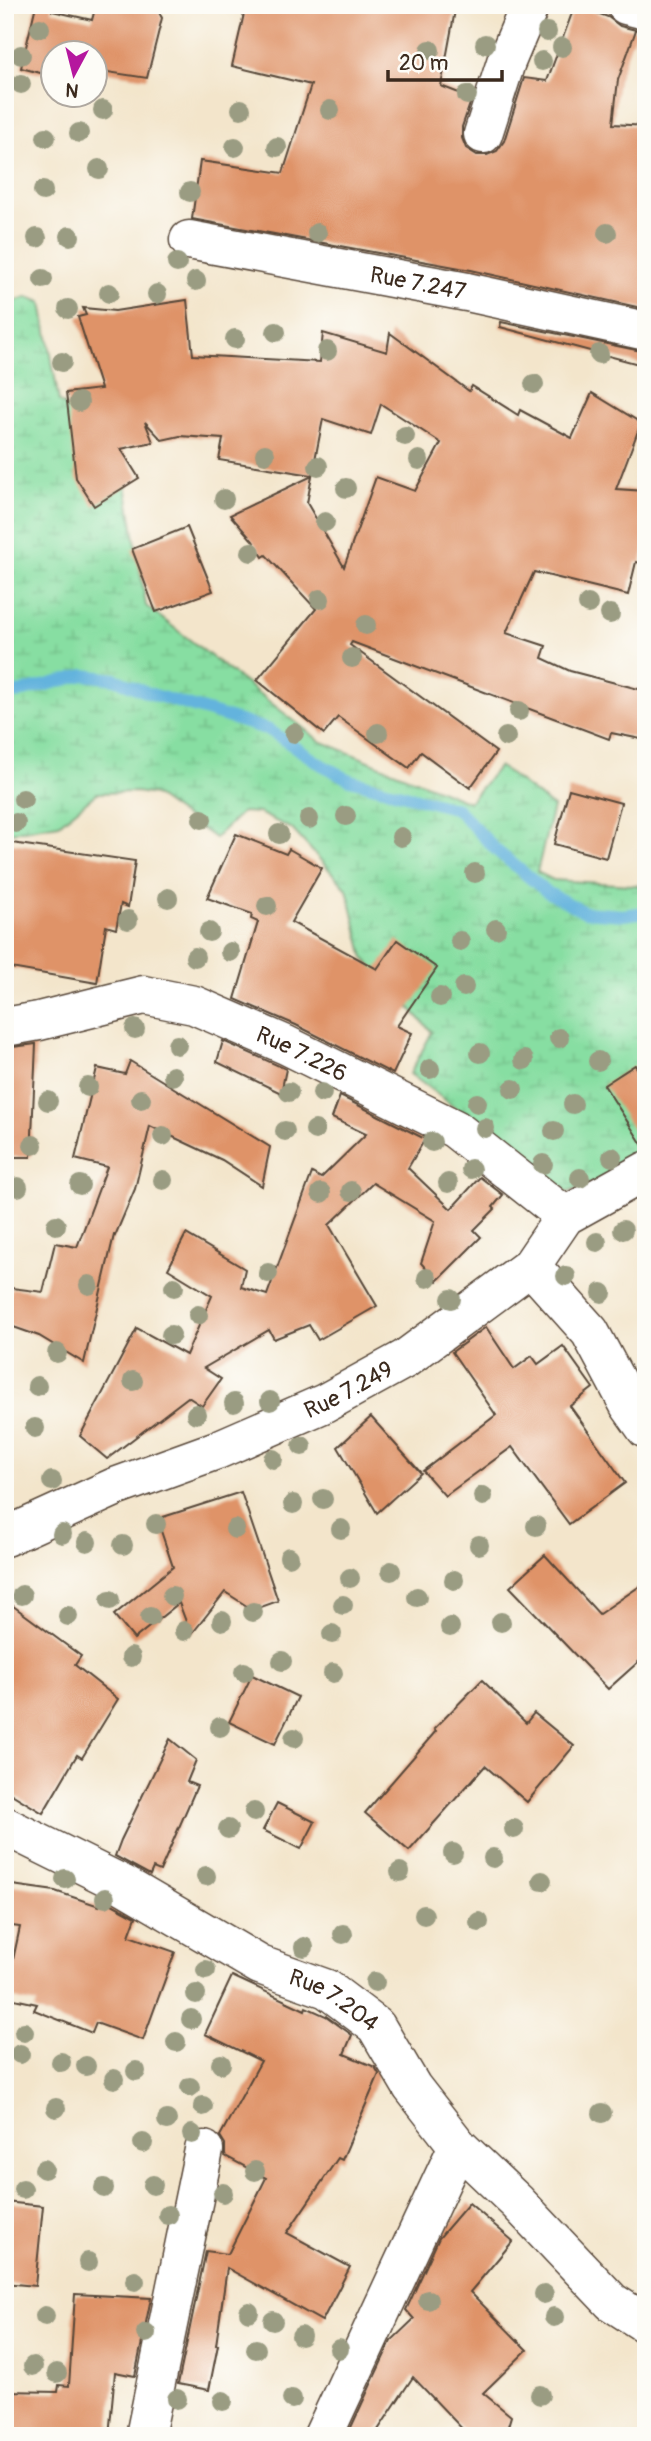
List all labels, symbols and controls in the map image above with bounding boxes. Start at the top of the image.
north arrow [38,38,108,108]
scale bar [388,38,502,82]
text: 20 m [399,50,448,77]
text: N [64,77,80,103]
street label: Rue 7.247 [368,260,468,306]
street label: Rue 7.226 [252,1019,352,1088]
street label: Rue 7.249 [300,1354,398,1425]
street label: Rue 7.204 [285,1962,385,2038]

